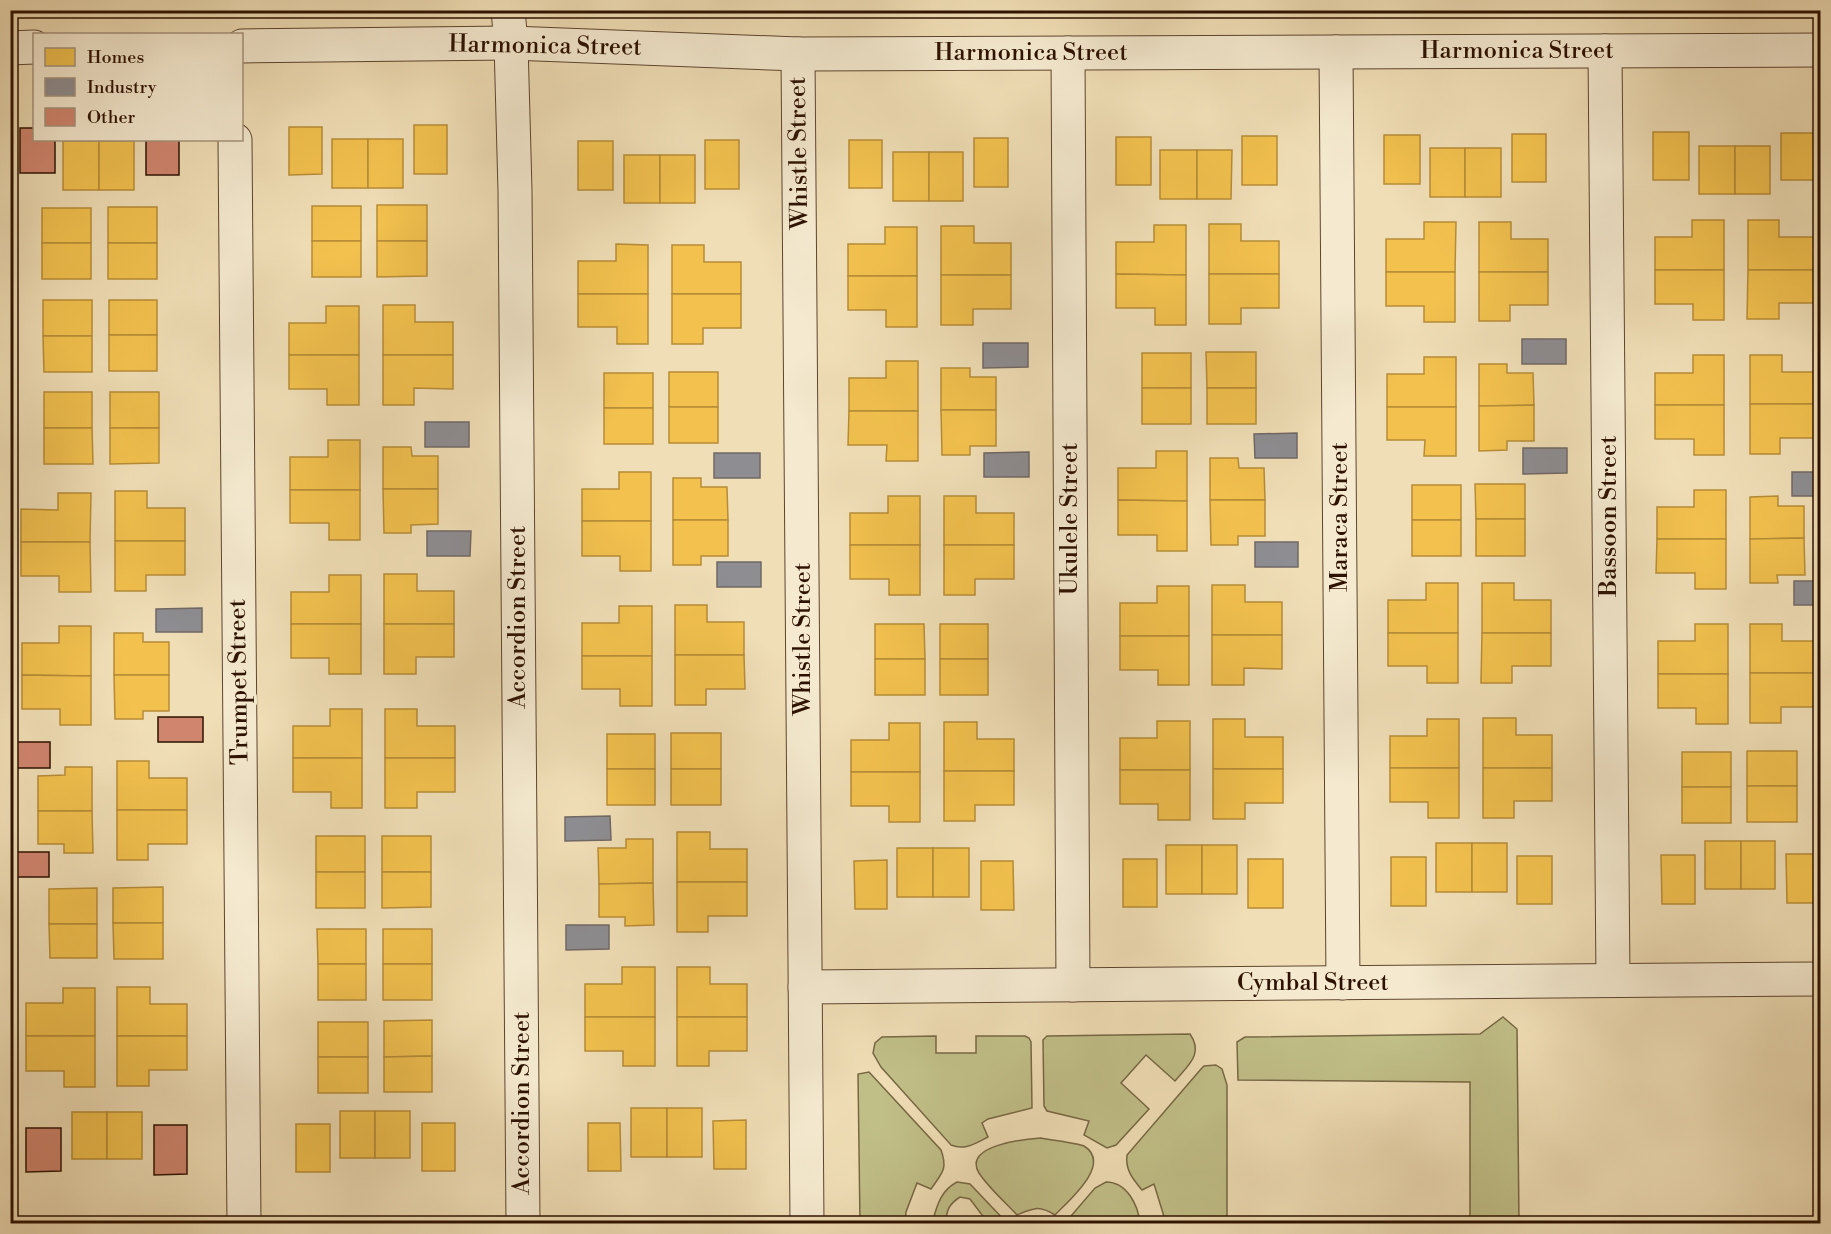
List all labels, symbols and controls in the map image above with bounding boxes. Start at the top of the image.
street label: Harmonica Street [448,29,642,63]
legend [33,33,243,141]
street label: Harmonica Street [1420,36,1614,66]
street label: Harmonica Street [934,38,1128,68]
text: Homes [87,46,144,69]
text: Industry [87,76,157,99]
street label: Whistle Street [783,76,815,231]
text: Other [87,106,135,129]
street label: Bassoon Street [1594,435,1624,598]
street label: Maraca Street [1325,441,1355,592]
street label: Ukulele Street [1055,442,1085,596]
street label: Accordion Street [503,525,533,710]
street label: Whistle Street [788,562,818,716]
street label: Trumpet Street [223,598,255,765]
street label: Cymbal Street [1237,968,1389,998]
street label: Accordion Street [507,1011,537,1196]

